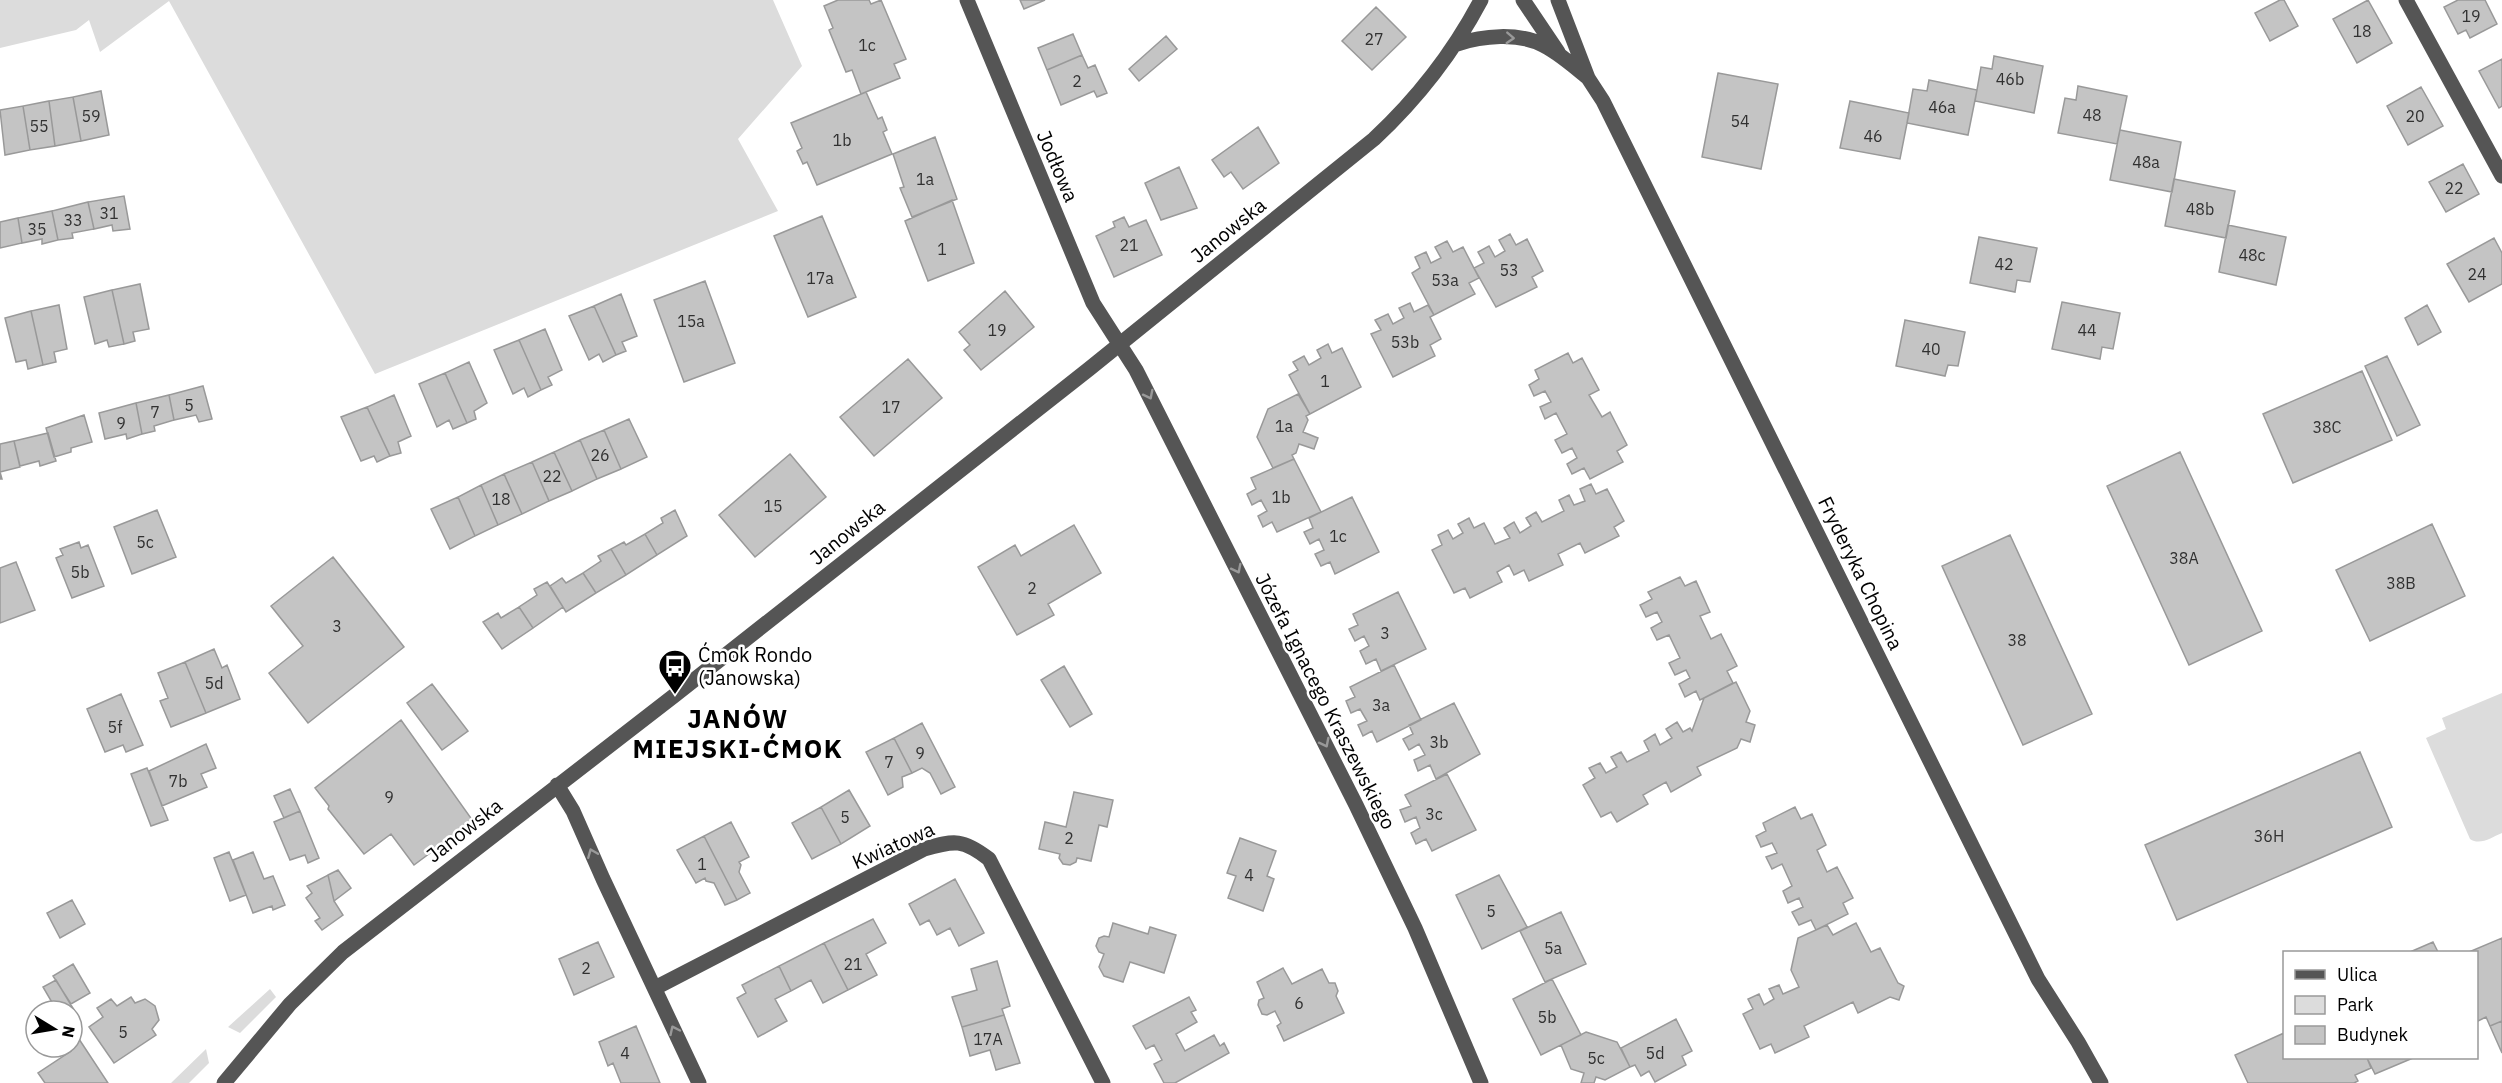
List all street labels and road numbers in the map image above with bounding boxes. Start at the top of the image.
street label: Jodłowa [1031,126,1085,206]
street label: Janowska [1185,191,1272,269]
street label: Fryderyka Chopina [1812,492,1910,655]
street label: Janowska [804,493,891,571]
street label: Józefa Ignacego Kraszewskiego [1249,568,1403,834]
street label: Janowska [420,792,508,868]
street label: Kwiatowa [848,815,939,875]

